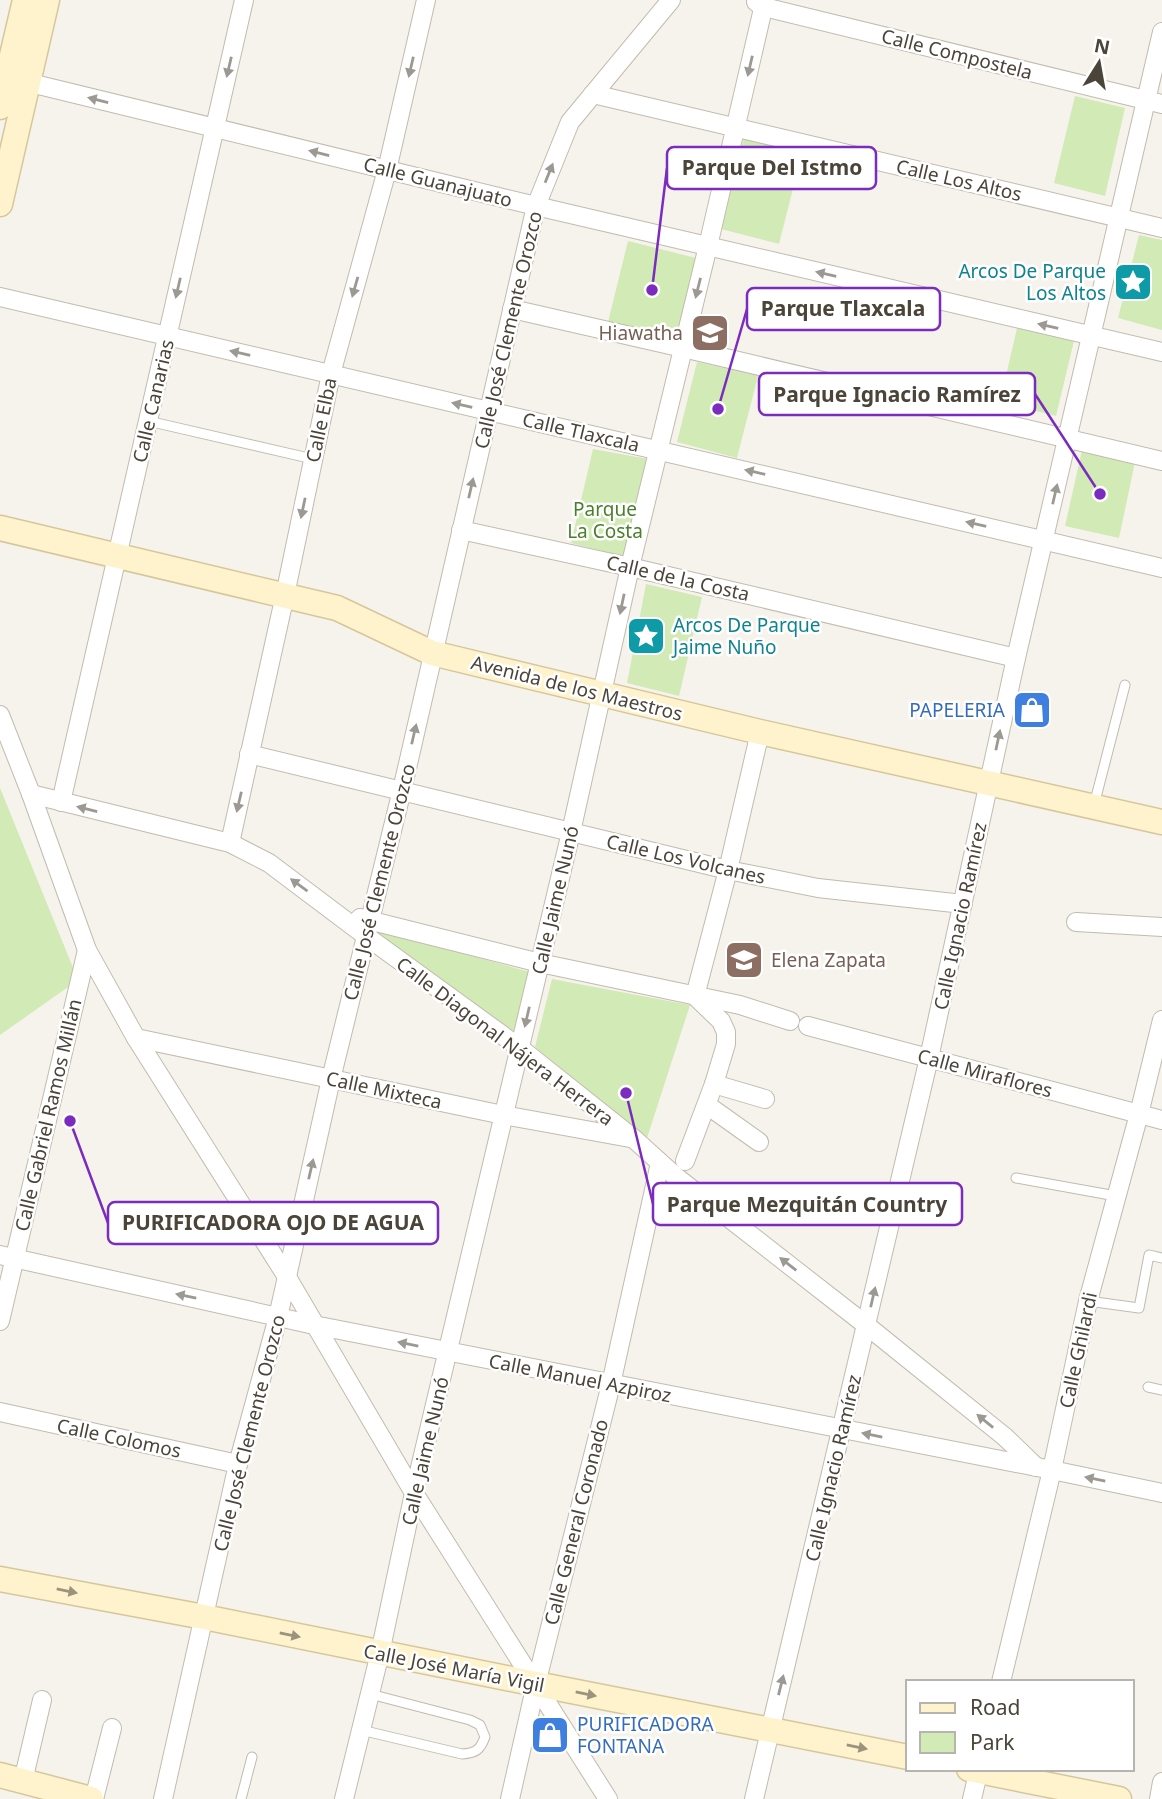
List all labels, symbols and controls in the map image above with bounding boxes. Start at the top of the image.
street label: Calle Compostela [879,23,1035,85]
north arrow [1064,28,1134,98]
text: N [1092,32,1112,61]
one-way arrow [223,56,234,78]
one-way arrow [405,56,416,78]
one-way arrow [744,56,755,78]
one-way arrow [87,94,109,105]
one-way arrow [308,147,330,158]
callout: Parque Del Istmo [667,147,876,189]
street label: Calle Guanajuato [361,151,515,213]
text: Parque Del Istmo [682,153,862,181]
street label: Calle Los Altos [894,153,1024,207]
one-way arrow [544,162,555,183]
street label: Calle José Clemente Orozco [468,209,548,451]
place label: Arcos De Parque Los Altos [958,258,1106,306]
place icon: Arcos De Parque Los Altos [1112,261,1154,303]
one-way arrow [815,268,837,279]
one-way arrow [349,276,360,298]
one-way arrow [173,277,184,299]
one-way arrow [692,277,703,299]
callout: Parque Tlaxcala [747,288,940,330]
text: Parque Tlaxcala [761,294,925,322]
school or university icon: Hiawatha [689,312,731,354]
place label: Hiawatha [599,320,683,346]
one-way arrow [1037,320,1059,331]
street label: Calle Canarias [126,337,180,465]
one-way arrow [229,347,251,358]
callout: Parque Ignacio Ramírez [759,373,1035,415]
street label: Calle Elba [299,375,343,465]
text: Parque Ignacio Ramírez [773,380,1021,408]
one-way arrow [450,399,472,410]
street label: Calle Tlaxcala [520,406,642,458]
one-way arrow [744,466,766,477]
one-way arrow [465,477,476,499]
one-way arrow [1050,483,1061,505]
park label: Parque La Costa [567,496,643,544]
one-way arrow [297,497,308,519]
one-way arrow [965,518,987,529]
street label: Calle de la Costa [604,549,752,607]
one-way arrow [616,593,627,615]
place label: Arcos De Parque Jaime Nuño [671,612,821,660]
place icon: Arcos De Parque Jaime Nuño [625,615,667,657]
street label: Avenida de los Maestros [469,649,685,727]
shop icon: PAPELERIA [1011,689,1053,731]
place label: PAPELERIA [909,697,1006,723]
one-way arrow [409,723,420,745]
one-way arrow [993,729,1004,751]
street label: Calle José Clemente Orozco [337,761,421,1003]
one-way arrow [233,791,244,813]
one-way arrow [76,803,98,814]
street label: Calle Ignacio Ramírez [927,820,993,1012]
street label: Calle Jaime Nunó [525,823,585,977]
street label: Calle Los Volcanes [604,828,768,890]
one-way arrow [290,878,308,892]
school or university icon: Elena Zapata [723,939,765,981]
place label: Elena Zapata [771,947,886,973]
street label: Calle Diagonal Nájera Herrera [391,951,619,1131]
street label: Calle Gabriel Ramos Millán [9,996,87,1234]
one-way arrow [521,1006,532,1028]
street label: Calle Miraflores [915,1043,1055,1103]
street label: Calle Mixteca [324,1065,444,1115]
one-way arrow [306,1158,317,1180]
callout: Parque Mezquitán Country [653,1183,962,1225]
text: Parque Mezquitán Country [667,1190,947,1218]
callout: PURIFICADORA OJO DE AGUA [108,1202,438,1244]
text: PURIFICADORA OJO DE AGUA [122,1208,424,1236]
one-way arrow [780,1257,798,1272]
one-way arrow [868,1285,879,1307]
street label: Calle Ghilardi [1053,1289,1103,1411]
one-way arrow [175,1291,197,1302]
street label: Calle José Clemente Orozco [207,1312,291,1554]
one-way arrow [397,1338,419,1349]
street label: Calle Manuel Azpiroz [487,1348,674,1408]
street label: Calle Ignacio Ramírez [799,1372,867,1564]
street label: Calle Jaime Nunó [395,1374,455,1528]
street label: Calle Colomos [54,1412,184,1464]
one-way arrow [977,1414,995,1429]
street label: Calle General Coronado [538,1416,614,1628]
one-way arrow [861,1430,883,1441]
one-way arrow [1084,1474,1106,1485]
one-way arrow [56,1586,78,1597]
one-way arrow [279,1629,301,1640]
street label: Calle José María Vigil [361,1638,547,1698]
one-way arrow [776,1674,787,1696]
legend [906,1680,1134,1771]
one-way arrow [575,1689,597,1700]
text: Road [970,1693,1020,1721]
place label: PURIFICADORA FONTANA [577,1711,715,1759]
shop icon: PURIFICADORA FONTANA [529,1714,571,1756]
text: Park [970,1728,1015,1756]
one-way arrow [846,1742,868,1753]

